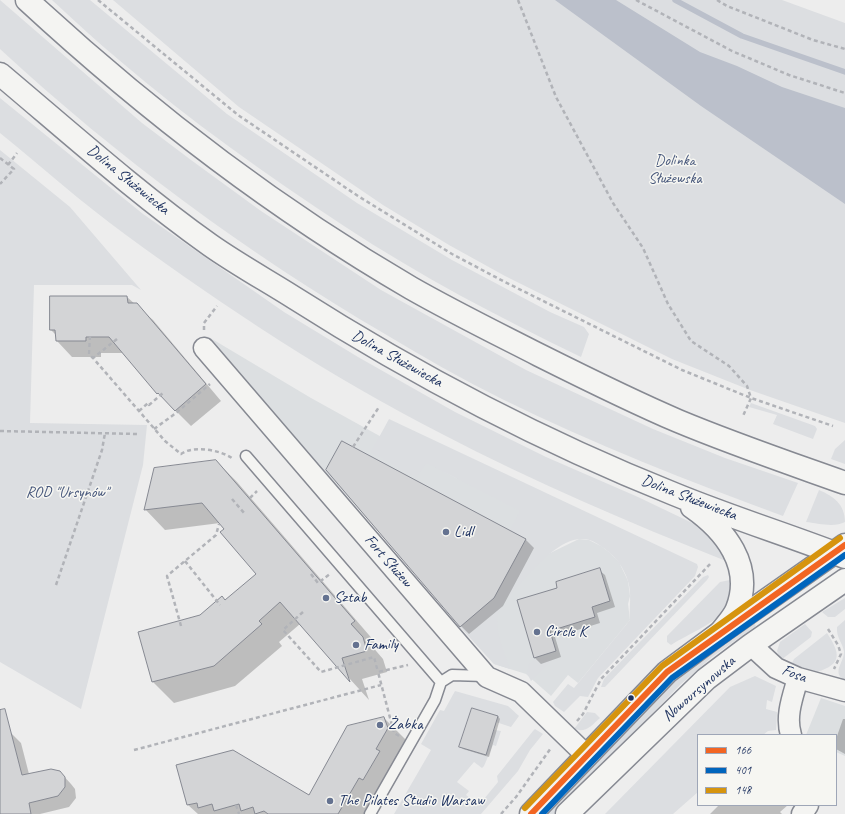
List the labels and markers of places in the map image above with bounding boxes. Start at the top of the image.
place label: Lidl [454,522,473,542]
marker: Lidl [441,527,451,537]
place label: Sztab [334,588,366,608]
marker: Sztab [321,593,331,603]
place label: Circle K [545,622,587,642]
marker: Circle K [532,627,542,637]
place label: Family [364,635,398,655]
marker: Family [351,640,361,650]
unlabelled marker [626,693,636,703]
place label: Żabka [388,715,423,735]
marker: Żabka [375,720,385,730]
place label: The Pilates Studio Warsaw [338,791,484,811]
marker: The Pilates Studio Warsaw [325,796,335,806]

